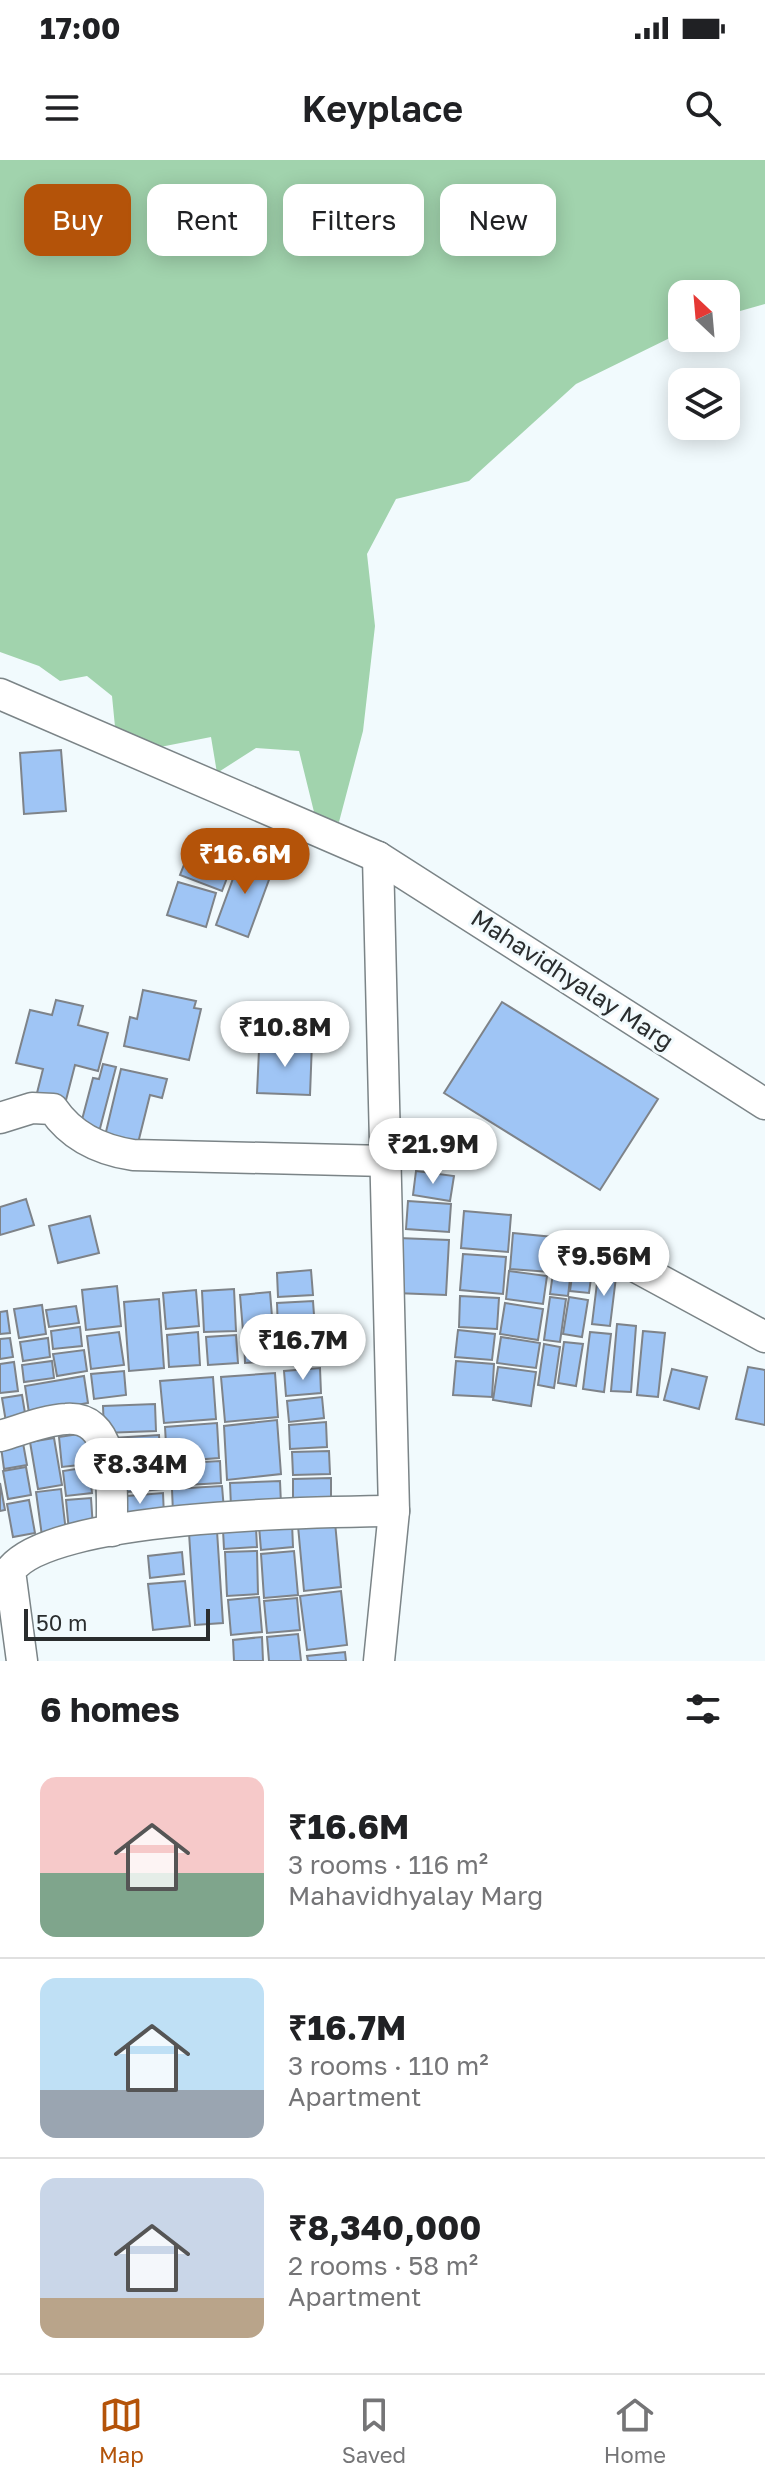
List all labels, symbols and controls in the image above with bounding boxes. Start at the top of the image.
text: 17:00 [40,10,120,46]
icon: menu [40,86,84,130]
icon: search [681,86,725,130]
text: Keyplace [302,87,463,130]
chip: Buy [24,184,131,256]
chip: Rent [147,184,267,256]
chip: Filters [283,184,424,256]
chip: New [440,184,556,256]
north arrow [668,280,740,352]
map controls [668,280,740,440]
button: layers [668,368,740,440]
pin: ₹16.6M [180,828,310,896]
text: ₹16.6M [199,838,291,869]
street label: Mahavidhyalay Marg [466,902,679,1055]
pin: ₹10.8M [220,1001,350,1069]
text: ₹10.8M [238,1011,332,1042]
pin: ₹21.9M [368,1118,498,1186]
text: ₹21.9M [387,1128,479,1159]
pin: ₹9.56M [539,1230,669,1298]
text: ₹9.56M [556,1240,652,1271]
pin: ₹16.7M [238,1314,368,1382]
text: ₹16.7M [258,1324,348,1355]
pin: ₹8.34M [75,1438,205,1506]
text: ₹8.34M [92,1448,188,1479]
scale bar [24,1605,210,1641]
text: 50 m [36,1609,87,1636]
icon: filters [681,1687,725,1731]
text: 6 homes [40,1689,180,1729]
text: ₹16.6M [288,1806,409,1846]
icon: home [104,1809,200,1905]
text: 3 rooms · 116 m² [288,1849,488,1880]
text: Mahavidhyalay Marg [288,1880,543,1911]
text: ₹16.7M [288,2007,406,2047]
icon: home [104,2010,200,2106]
text: 3 rooms · 110 m² [288,2050,489,2081]
text: Apartment [288,2081,421,2112]
text: ₹8,340,000 [288,2207,481,2247]
icon: home [104,2210,200,2306]
text: 2 rooms · 58 m² [288,2250,478,2281]
text: Apartment [288,2281,421,2312]
tab: Map [99,2393,144,2468]
tab: Saved [342,2393,406,2468]
tab: Home [604,2393,666,2468]

